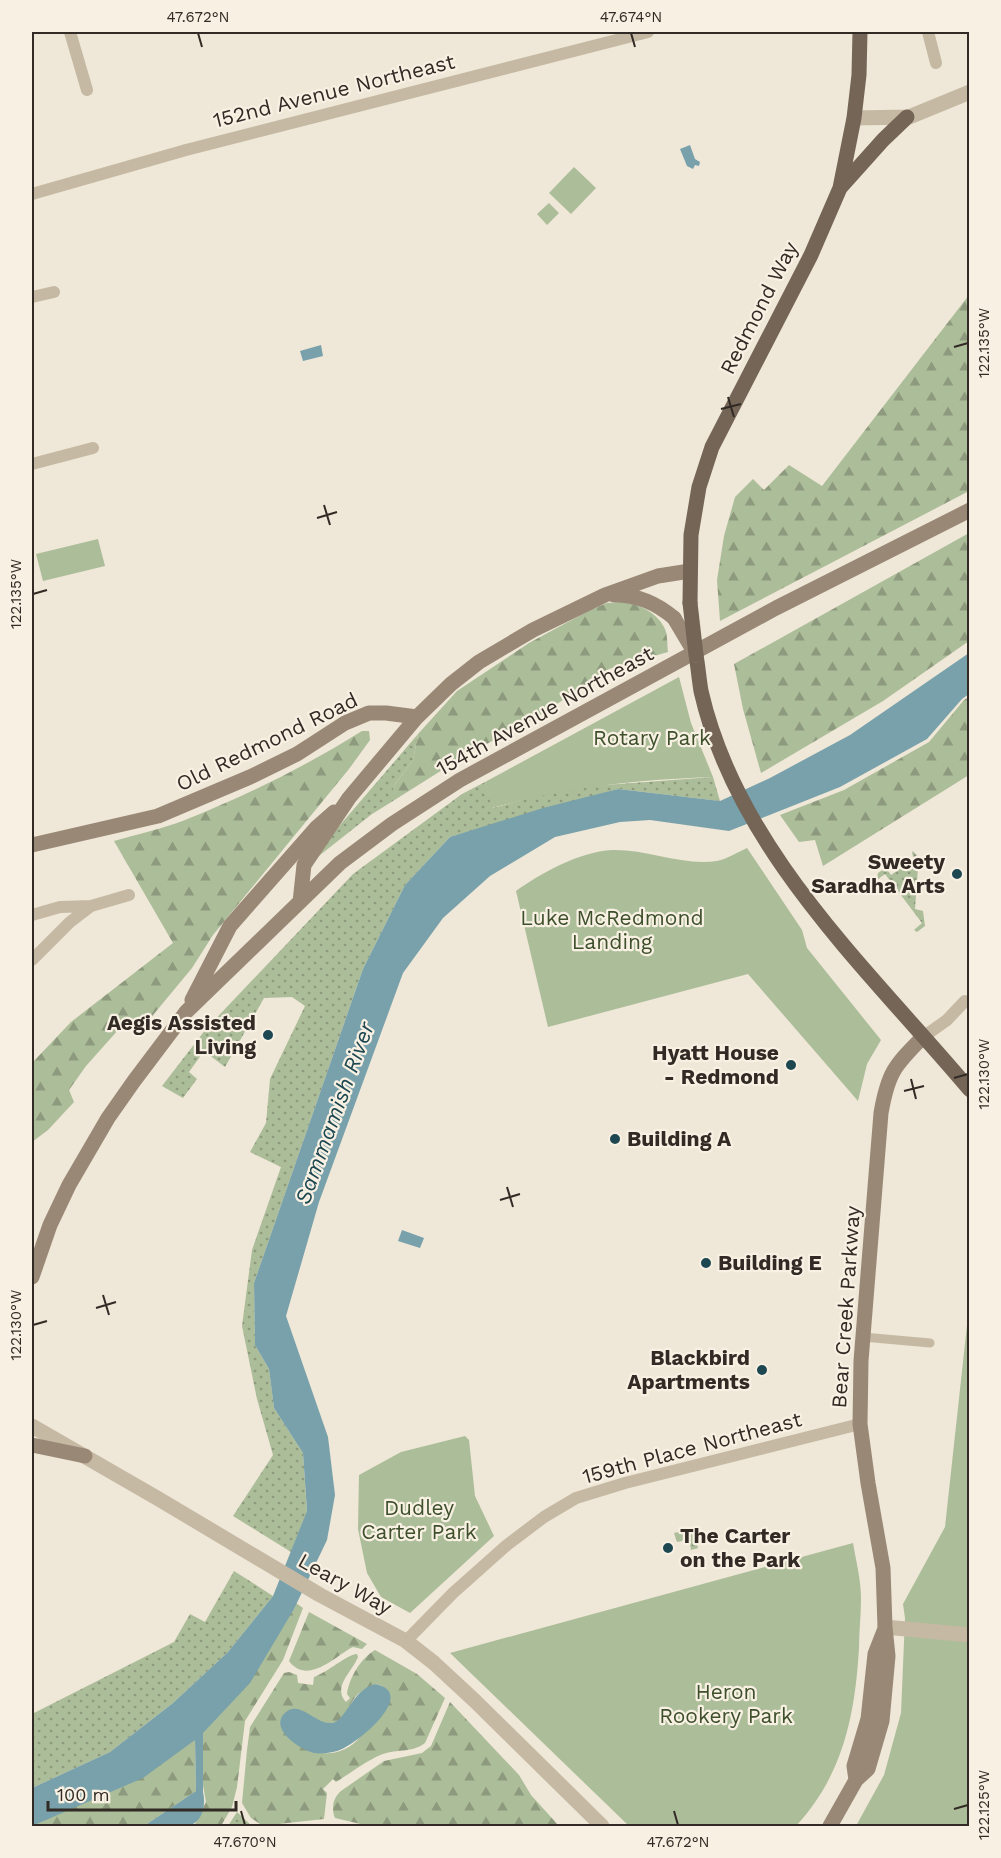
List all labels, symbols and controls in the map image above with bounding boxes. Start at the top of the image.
text: 47.672°N [166,8,230,26]
text: 47.674°N [600,8,662,26]
street label: 152nd Avenue Northeast [211,48,457,133]
street label: Redmond Way [714,237,803,378]
text: 122.135°W [975,308,993,378]
text: 122.135°W [7,559,25,629]
street label: 154th Avenue Northeast [432,640,658,781]
street label: Old Redmond Road [172,687,361,796]
park label: Rotary Park [593,725,711,750]
place label: Sweety Saradha Arts [811,849,945,898]
marker: Sweety Saradha Arts [950,867,964,881]
park label: Luke McRedmond Landing [520,905,704,954]
place label: Aegis Assisted Living [107,1010,256,1059]
water label: Sammamish River [290,1017,380,1208]
marker: Aegis Assisted Living [261,1028,275,1042]
text: 122.130°W [975,1039,993,1109]
place label: Hyatt House - Redmond [652,1040,779,1089]
marker: Hyatt House - Redmond [784,1058,798,1072]
place label: Building A [627,1126,732,1151]
marker: Building A [608,1132,622,1146]
street label: Bear Creek Parkway [826,1205,865,1409]
place label: Building E [718,1250,822,1275]
marker: Building E [699,1256,713,1270]
text: 122.130°W [7,1290,25,1360]
place label: Blackbird Apartments [627,1345,750,1394]
marker: Blackbird Apartments [755,1363,769,1377]
street label: 159th Place Northeast [580,1406,804,1489]
park label: Dudley Carter Park [361,1495,477,1544]
place label: The Carter on the Park [680,1523,801,1572]
marker: The Carter on the Park [661,1541,675,1555]
street label: Leary Way [294,1548,397,1620]
park label: Heron Rookery Park [659,1679,793,1728]
text: 122.125°W [975,1770,993,1840]
scale bar [48,1774,236,1812]
text: 100 m [57,1784,110,1805]
text: 47.670°N [213,1833,277,1851]
text: 47.672°N [646,1833,710,1851]

